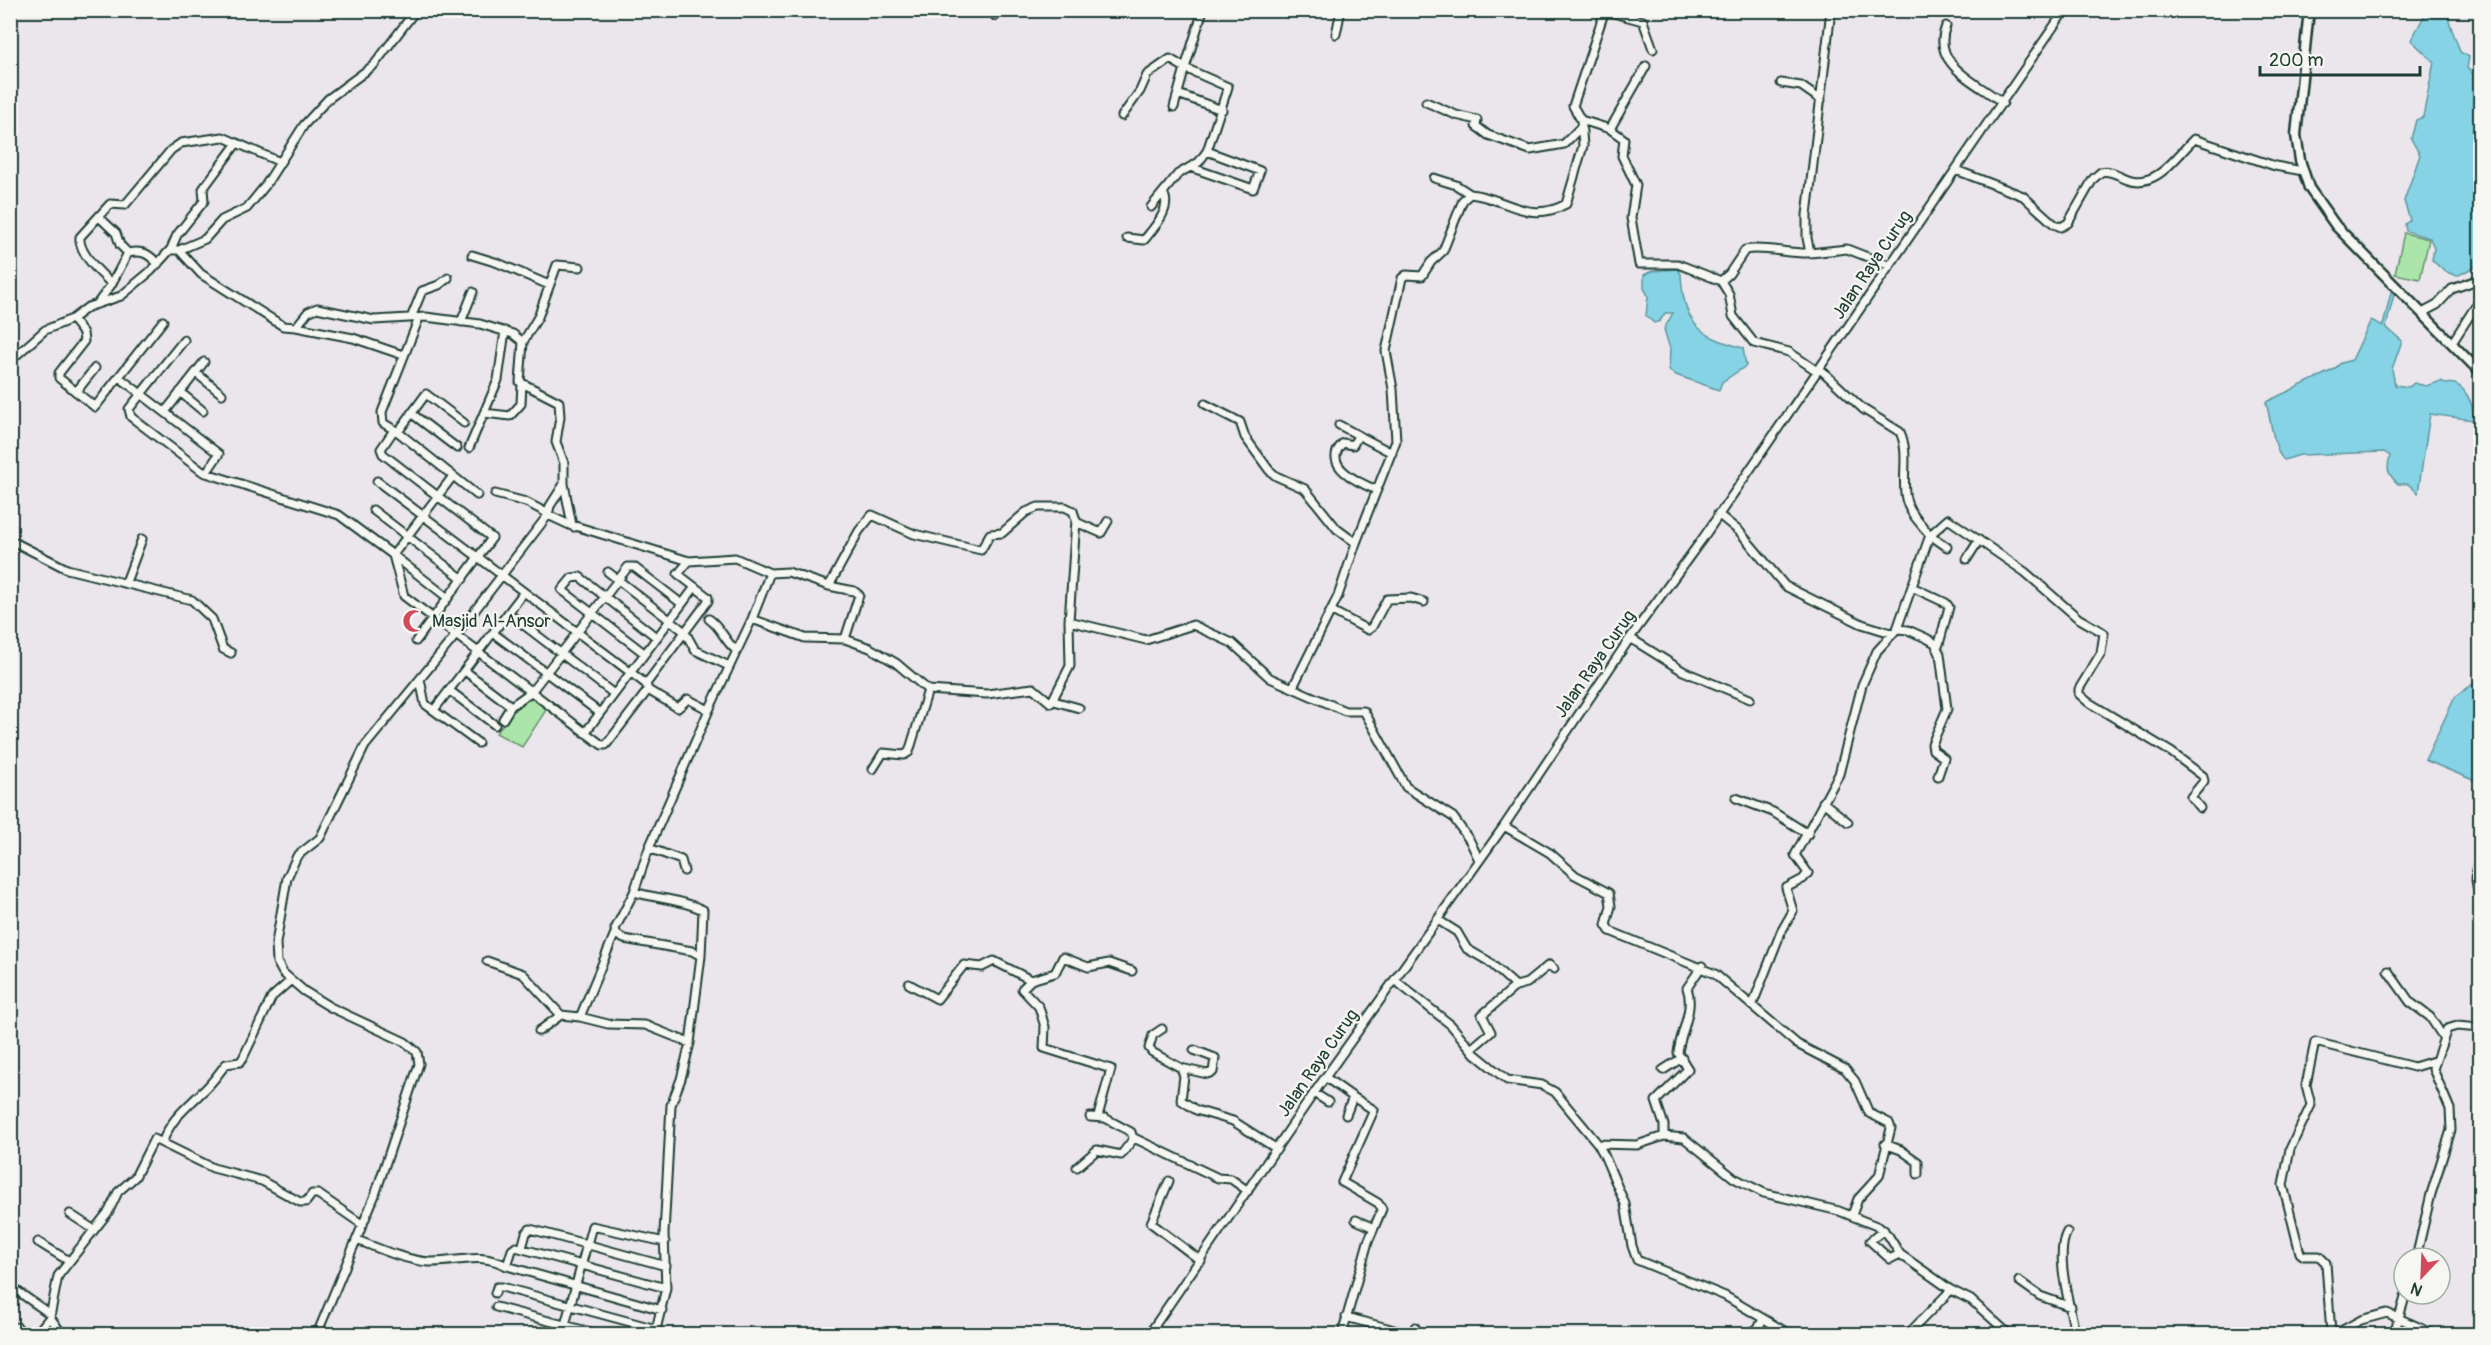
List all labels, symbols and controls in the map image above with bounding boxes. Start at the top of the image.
scale bar [2260,39,2420,77]
text: 200 m [2269,49,2324,72]
street label: Jalan Raya Curug [1827,206,1917,324]
street label: Jalan Raya Curug [1549,606,1641,722]
mosque icon: Masjid Al-Ansor [401,608,427,634]
place label: Masjid Al-Ansor [432,610,551,633]
street label: Jalan Raya Curug [1272,1005,1364,1121]
north arrow [2392,1246,2452,1306]
text: N [2407,1277,2425,1300]

